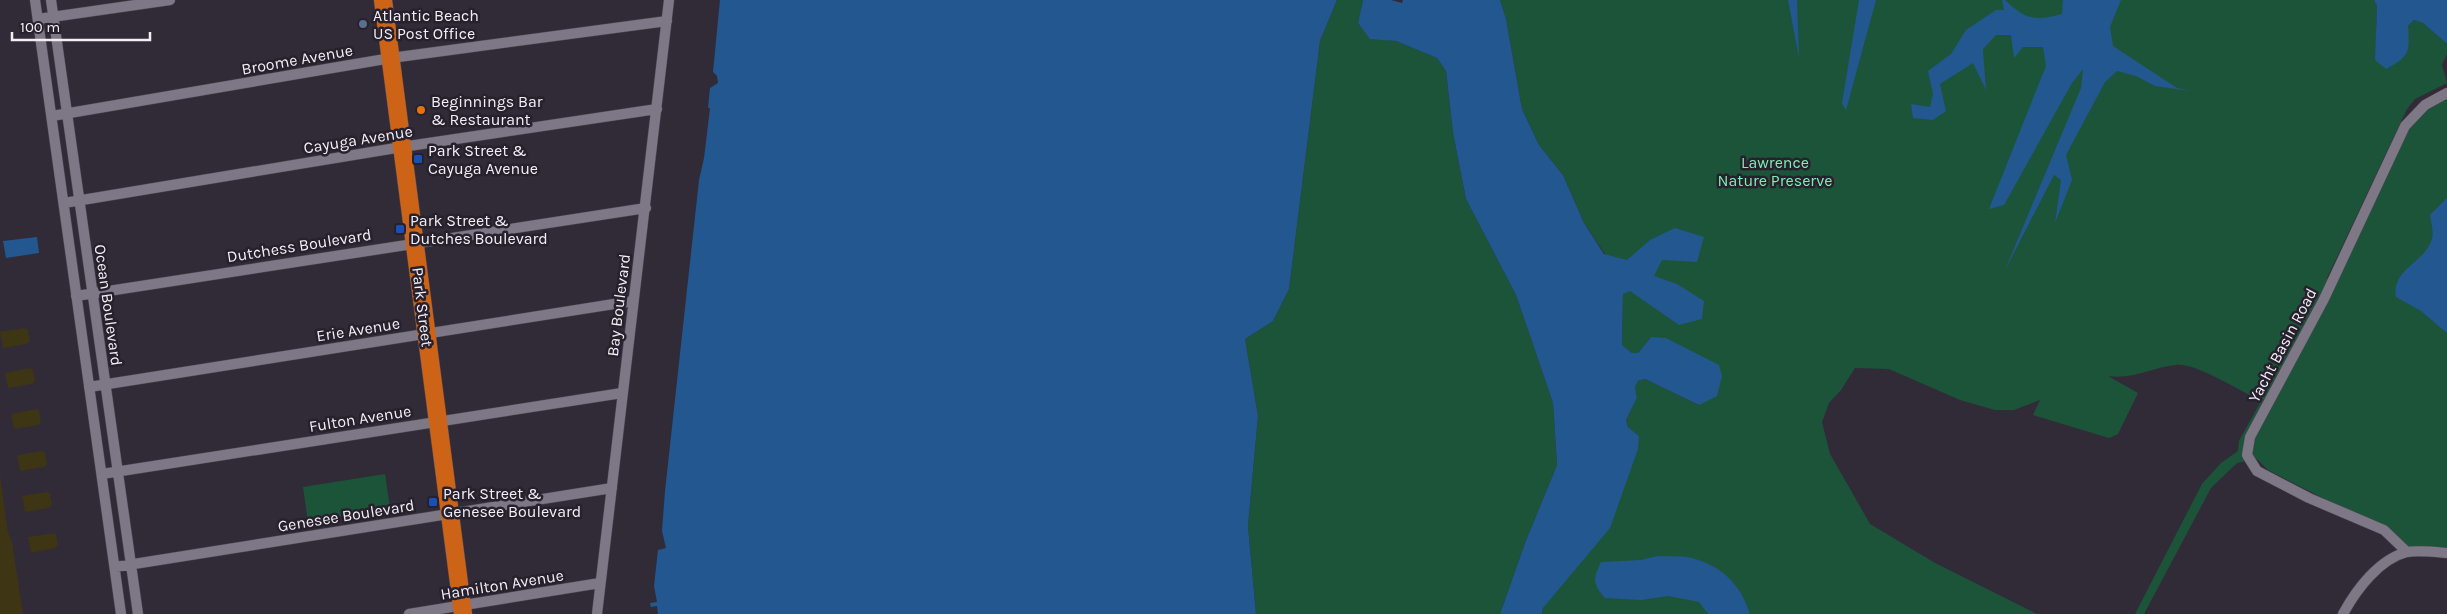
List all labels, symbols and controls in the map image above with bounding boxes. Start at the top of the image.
place label: Atlantic Beach US Post Office [373,6,479,43]
scale bar [12,10,150,42]
text: 100 m [20,18,60,36]
marker: Atlantic Beach US Post Office [357,18,369,30]
street label: Broome Avenue [240,40,354,79]
place label: Beginnings Bar & Restaurant [431,92,543,129]
marker: Beginnings Bar & Restaurant [415,104,427,116]
street label: Cayuga Avenue [302,122,414,157]
place label: Park Street & Cayuga Avenue [428,141,538,178]
marker: Park Street & Cayuga Avenue [412,153,424,165]
park label: Lawrence Nature Preserve [1718,153,1832,190]
place label: Park Street & Dutches Boulevard [410,211,548,248]
marker: Park Street & Dutches Boulevard [394,223,406,235]
street label: Dutchess Boulevard [225,225,373,266]
street label: Ocean Boulevard [91,243,126,367]
street label: Bay Boulevard [603,253,634,357]
street label: Park Street [408,266,437,348]
street label: Yacht Basin Road [2244,285,2321,406]
street label: Erie Avenue [315,314,401,345]
street label: Fulton Avenue [308,401,412,436]
place label: Park Street & Genesee Boulevard [443,484,581,521]
street label: Genesee Boulevard [276,495,416,536]
marker: Park Street & Genesee Boulevard [427,496,439,508]
street label: Hamilton Avenue [439,565,565,604]

